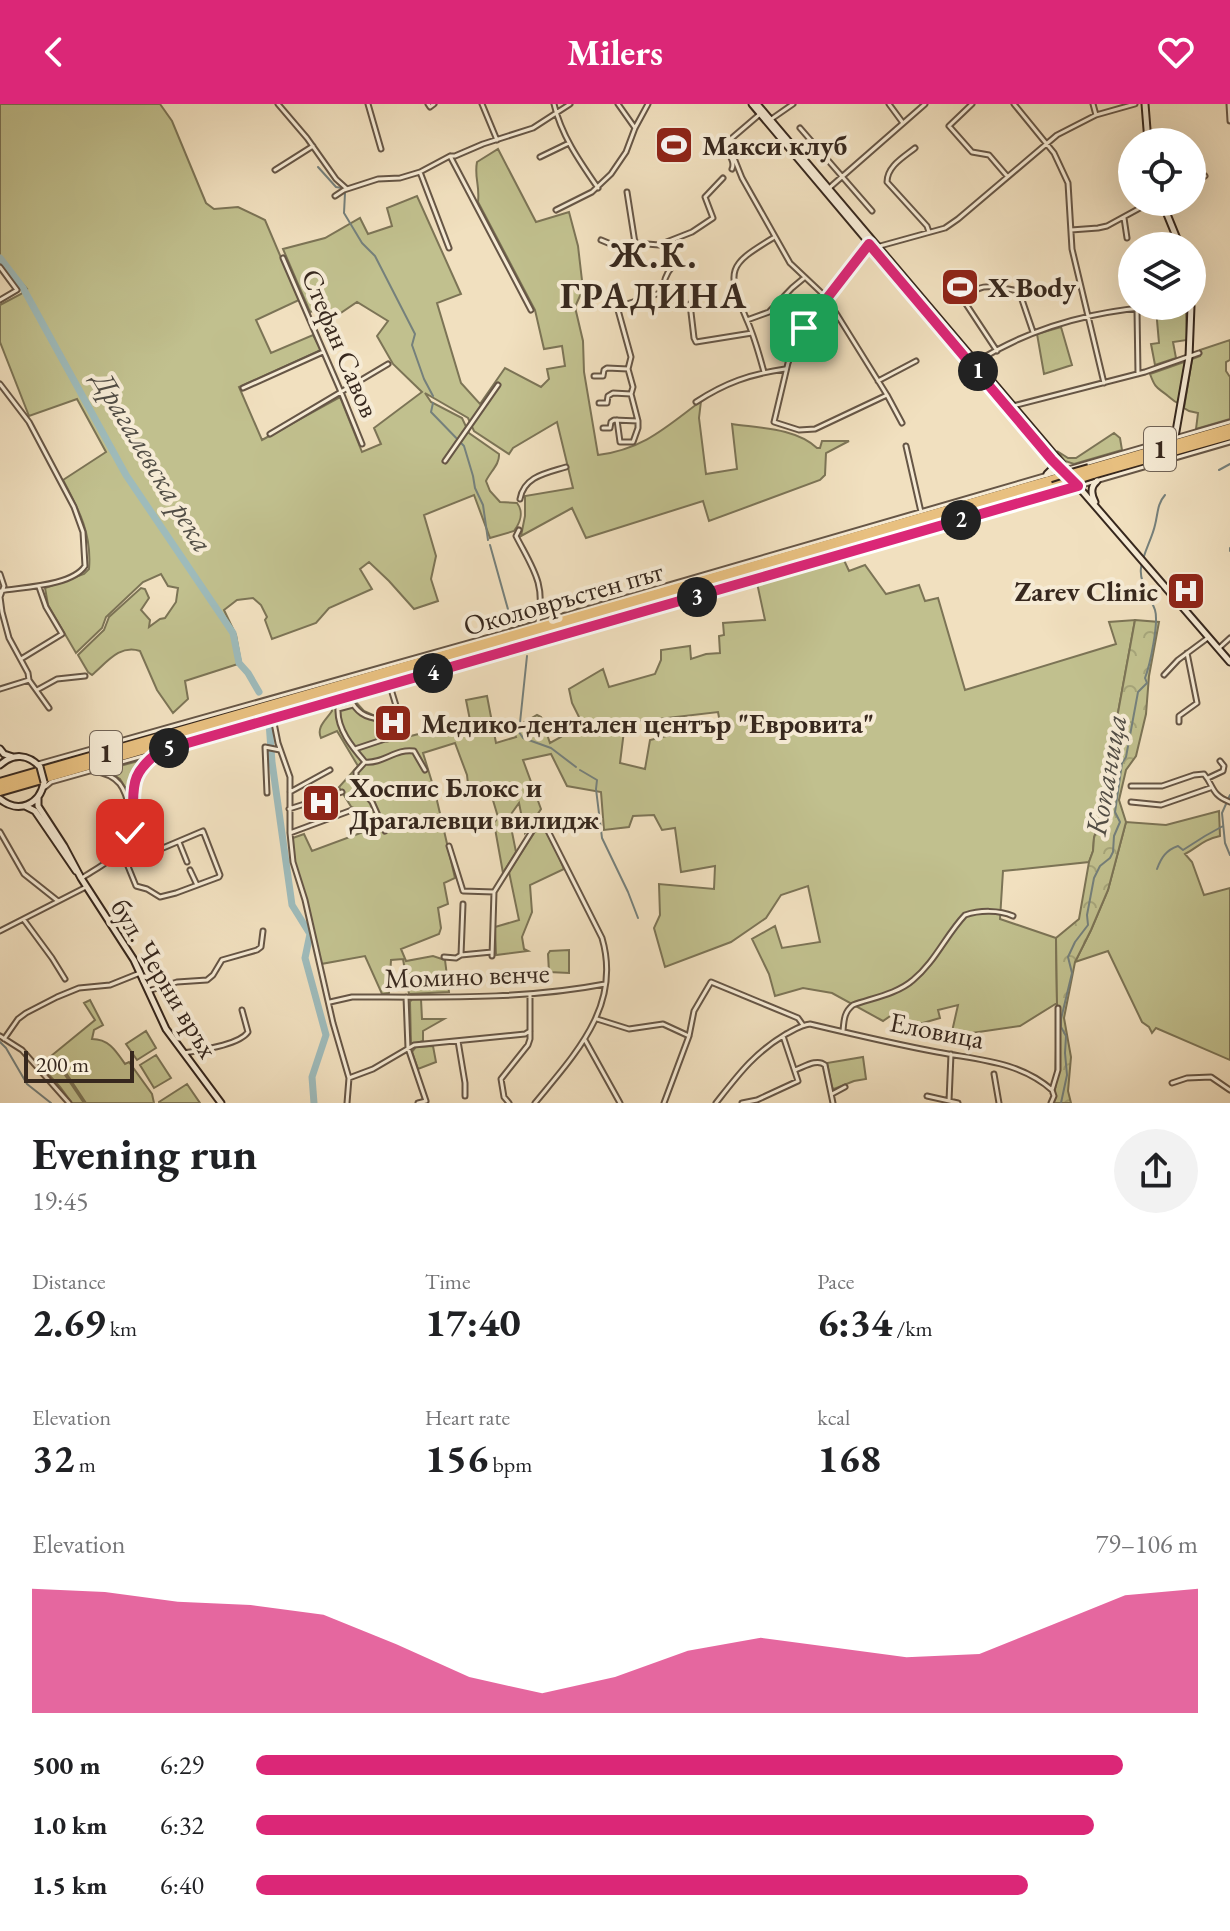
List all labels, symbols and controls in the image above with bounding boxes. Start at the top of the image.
text: Milers [567,29,663,76]
icon: back [32,30,76,74]
icon: heart [1154,30,1198,74]
sports icon: Макси клуб [653,124,695,166]
place label: Макси клуб [702,127,847,163]
map controls [1118,128,1206,320]
button: locate [1118,128,1206,216]
district label: Ж.К. ГРАДИНА [560,231,748,319]
button: layers [1118,232,1206,320]
street label: Стефан Савов [294,263,388,423]
sports icon: X Body [939,266,981,308]
place label: X Body [987,269,1076,305]
pin [770,294,838,362]
icon: arrive [782,306,826,350]
pin: 1 [958,351,998,391]
text: 1 [972,356,984,385]
water label: Драгалевска река [83,362,223,559]
road number: 1 [1144,427,1176,471]
pin: 2 [941,500,981,540]
text: 2 [955,505,967,534]
street label: Околовръстен път [459,552,668,644]
hospital icon: Zarev Clinic [1165,570,1207,612]
place label: Zarev Clinic [1015,573,1158,609]
pin: 3 [677,577,717,617]
text: 3 [691,582,703,611]
pin: 4 [413,653,453,693]
text: 4 [427,658,439,687]
hospital icon: Медико-дентален център "Евровита" [372,702,414,744]
place label: Медико-дентален център "Евровита" [421,705,874,741]
water label: Копаница [1075,711,1135,840]
pin: 5 [149,728,189,768]
road number: 1 [90,731,122,775]
text: 5 [163,733,175,762]
place label: Хоспис Блокс и Драгалевци вилидж [348,769,600,837]
hospital icon: Хоспис Блокс и Драгалевци вилидж [300,782,342,824]
pin [96,799,164,867]
icon: check [108,811,152,855]
street label: бул. Черни връх [103,892,227,1064]
street label: Момино венче [384,954,550,996]
street label: Еловица [887,1003,988,1057]
scale bar [24,1047,134,1083]
text: 200 m [36,1050,89,1079]
text: Evening run [32,1125,257,1182]
button: share [1114,1129,1198,1213]
text: 19:45 [32,1184,88,1218]
text: Distance [32,1267,105,1296]
text: Time [425,1267,470,1296]
text: Pace [817,1267,854,1296]
text: 2.69 [32,1296,105,1348]
text: 17:40 [425,1296,521,1348]
text: 6:34 [817,1296,892,1348]
text: km [105,1314,137,1343]
text: /km [892,1314,933,1343]
text: Elevation [32,1403,111,1432]
text: Heart rate [425,1403,510,1432]
text: kcal [817,1403,850,1432]
text: 32 [32,1432,74,1484]
text: 156 [425,1432,488,1484]
text: 168 [817,1432,881,1484]
text: m [74,1450,96,1479]
text: bpm [488,1450,532,1479]
text: Elevation [32,1527,126,1561]
text: 79–106 m [1096,1527,1198,1561]
text: 500 m [32,1748,100,1782]
text: 6:29 [160,1748,204,1782]
text: 1.0 km [32,1808,107,1842]
text: 6:32 [160,1808,204,1842]
text: 1.5 km [32,1868,107,1902]
text: 6:40 [160,1868,204,1902]

